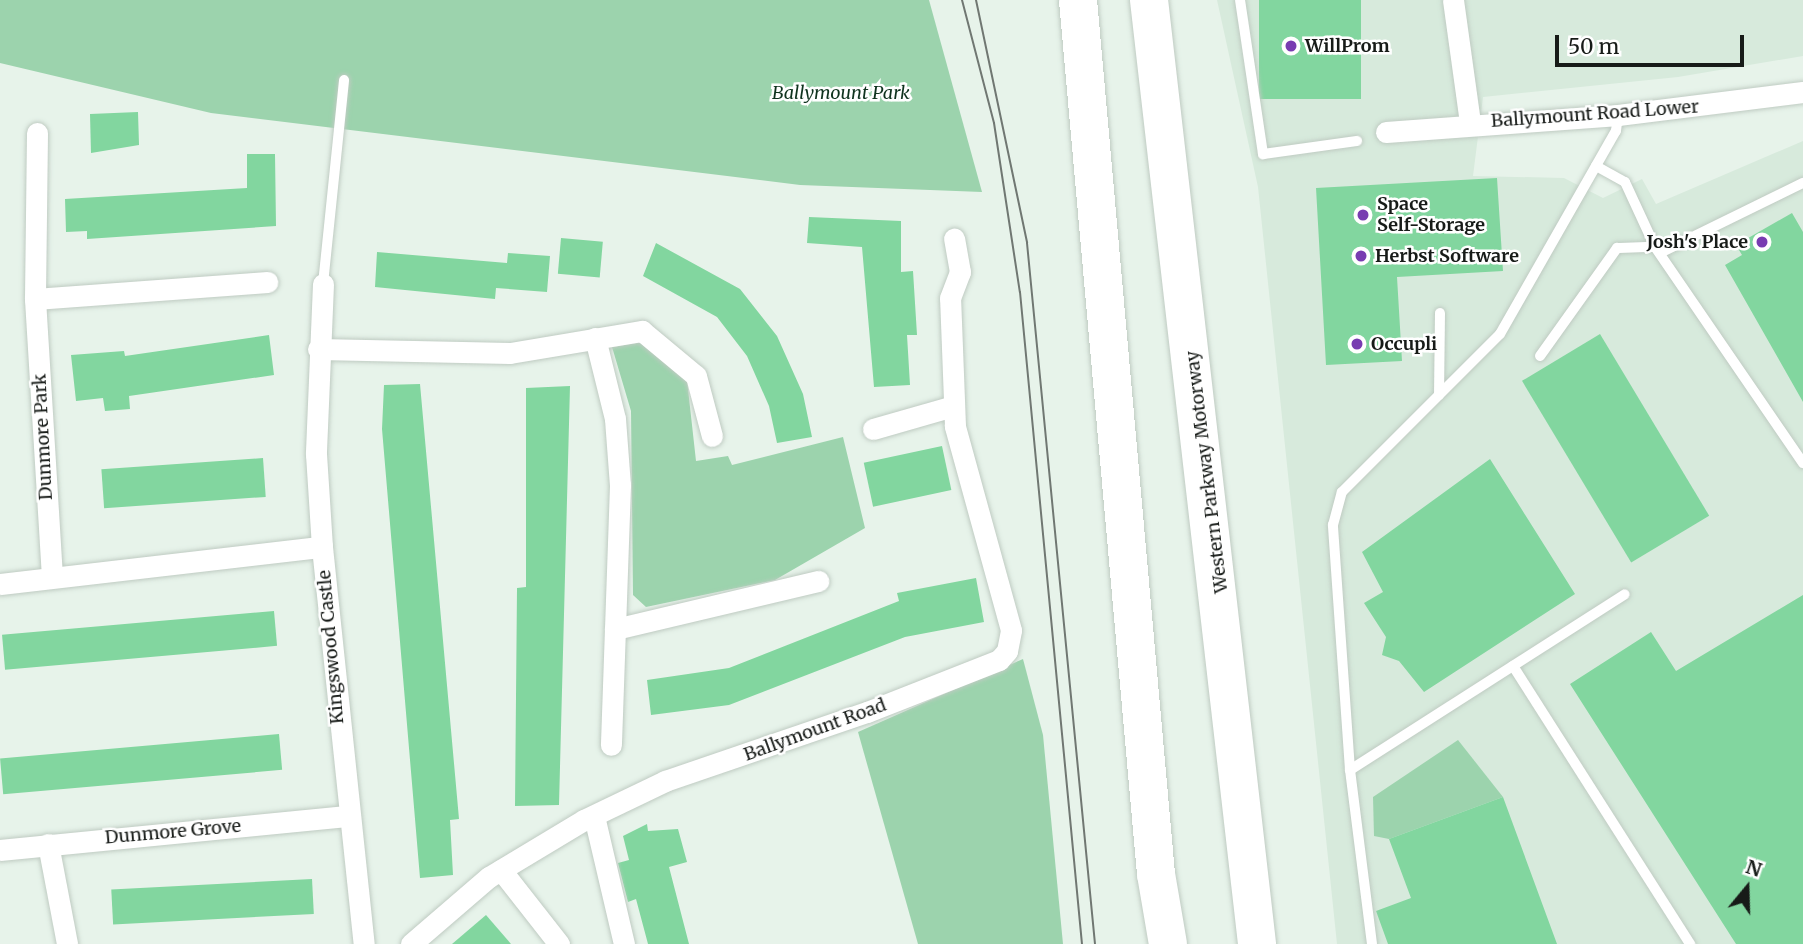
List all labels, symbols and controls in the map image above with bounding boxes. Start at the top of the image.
scale bar [1558,21,1747,65]
text: 50 m [1568,33,1619,60]
place label: WillProm [1305,35,1390,57]
marker: WillProm [1283,38,1299,54]
park label: Ballymount Park [772,82,910,104]
street label: Ballymount Road Lower [1490,96,1700,132]
place label: Space Self-Storage [1377,194,1485,236]
marker: Space Self-Storage [1355,207,1371,223]
place label: Josh's Place [1646,231,1748,253]
marker: Josh's Place [1754,234,1770,250]
place label: Herbst Software [1375,245,1519,267]
marker: Herbst Software [1353,248,1369,264]
place label: Occupli [1371,333,1437,355]
marker: Occupli [1349,336,1365,352]
street label: Western Parkway Motorway [1181,350,1233,594]
street label: Dunmore Park [29,373,57,501]
street label: Kingswood Castle [313,569,349,725]
street label: Ballymount Road [741,694,889,766]
street label: Dunmore Grove [104,815,242,849]
north arrow [1712,853,1782,923]
text: N [1743,854,1765,882]

